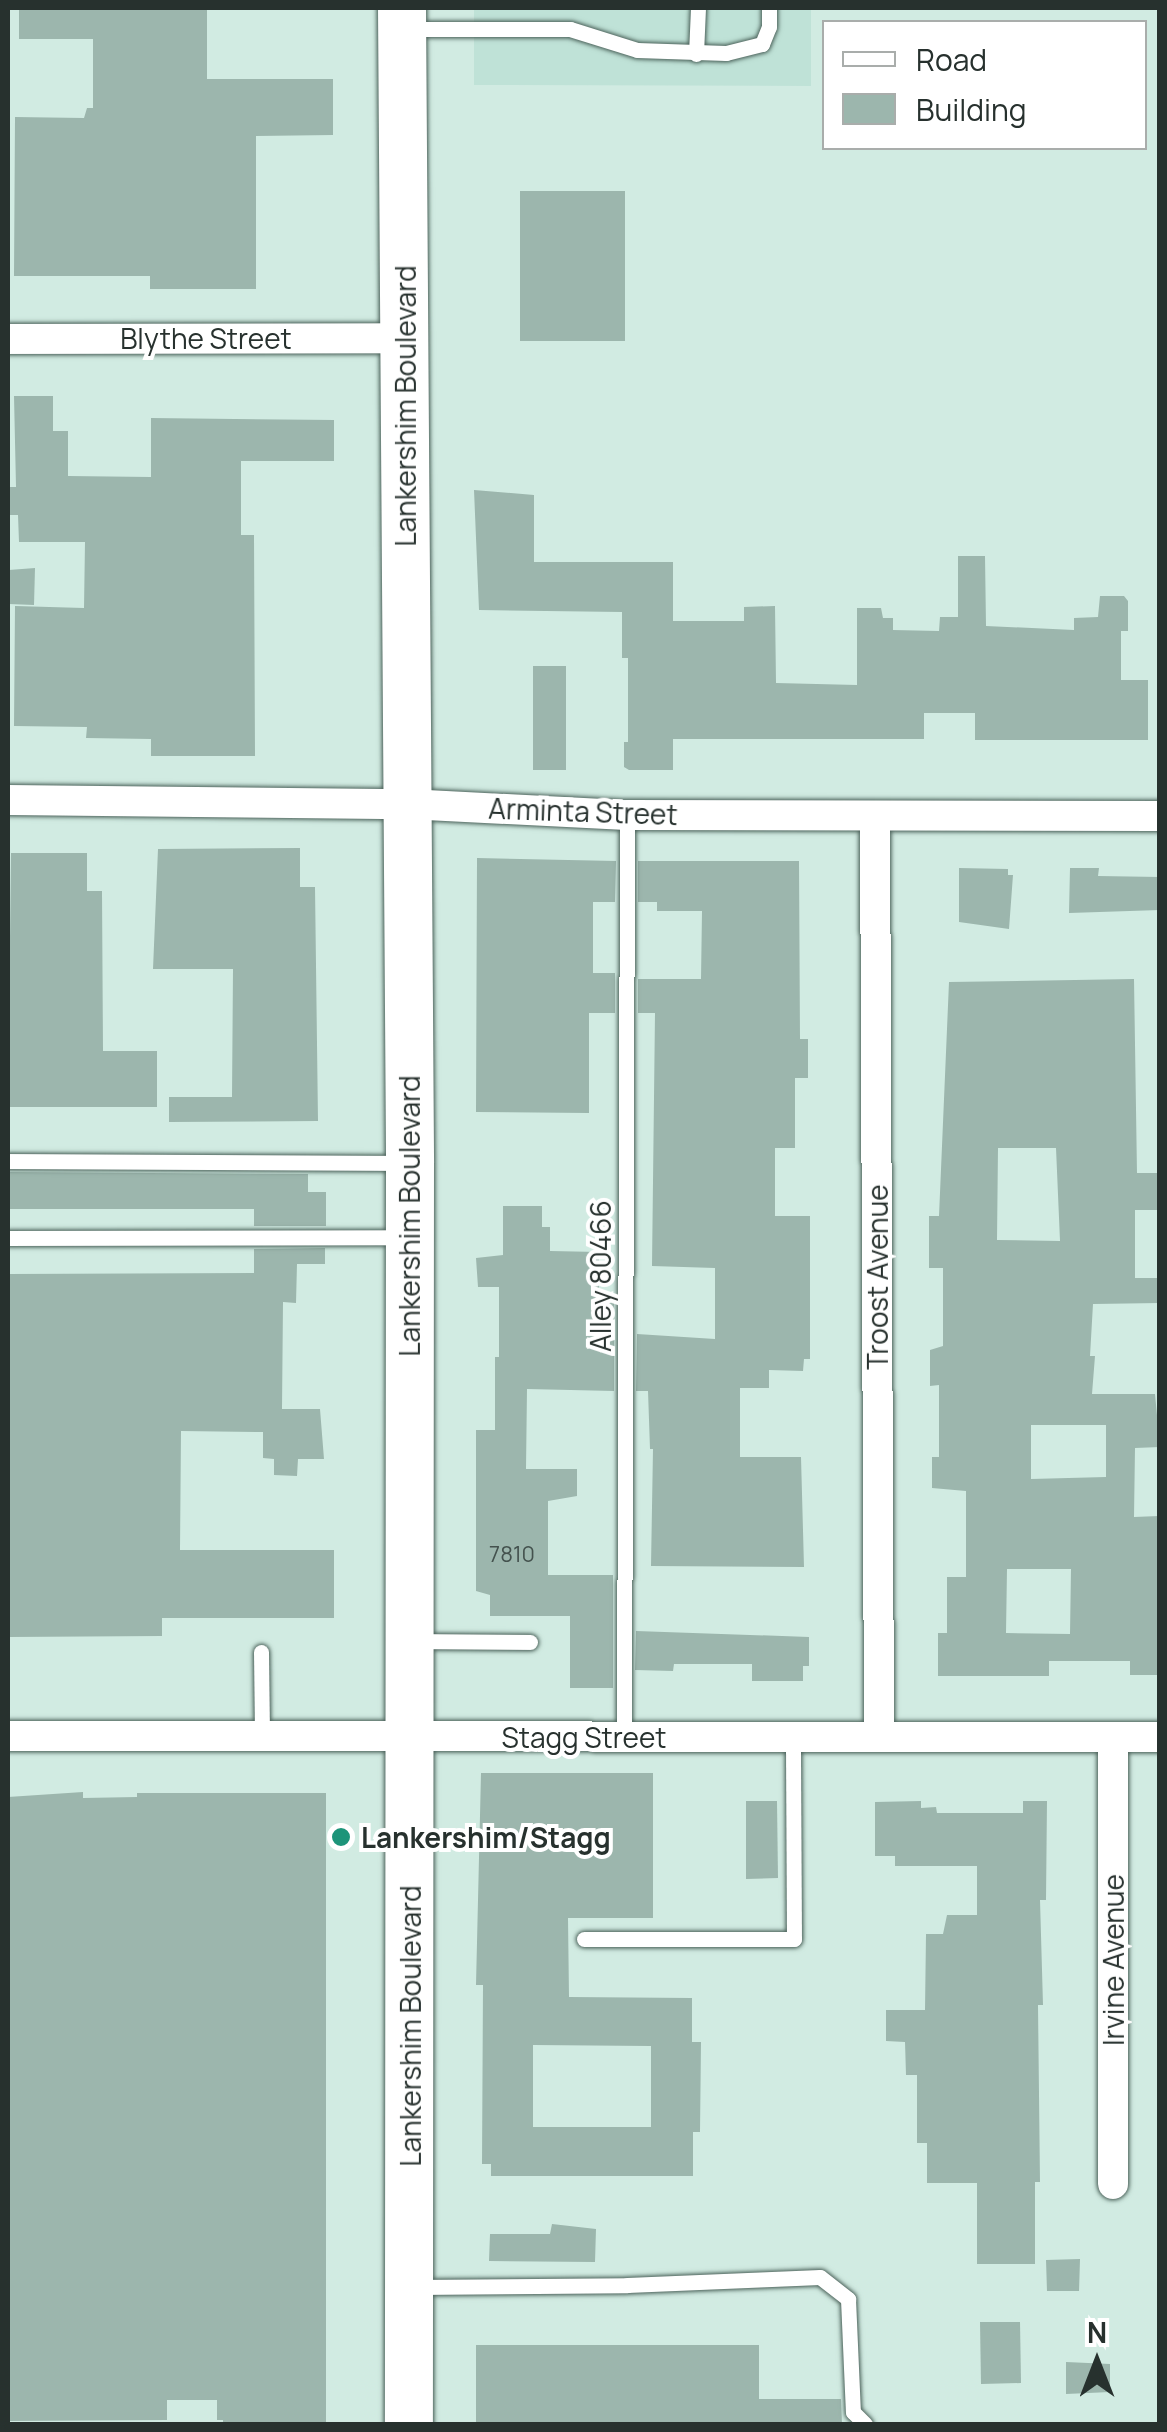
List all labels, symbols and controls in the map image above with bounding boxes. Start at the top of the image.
legend [822,20,1147,150]
text: Road [916,39,987,80]
text: Building [916,89,1027,130]
street label: Lankershim Boulevard [388,265,422,547]
street label: Blythe Street [120,321,292,355]
street label: Arminta Street [488,791,678,831]
street label: Lankershim Boulevard [392,1075,426,1357]
street label: Troost Avenue [860,1184,894,1370]
street label: Alley 80466 [583,1200,617,1352]
house number: 7810 [489,1542,535,1568]
street label: Stagg Street [501,1720,667,1754]
place label: Lankershim/Stagg [361,1820,611,1854]
marker: Lankershim/Stagg [330,1826,352,1848]
street label: Irvine Avenue [1096,1874,1130,2046]
street label: Lankershim Boulevard [393,1885,427,2167]
north arrow [1047,2312,1147,2412]
text: N [1087,2313,1107,2351]

